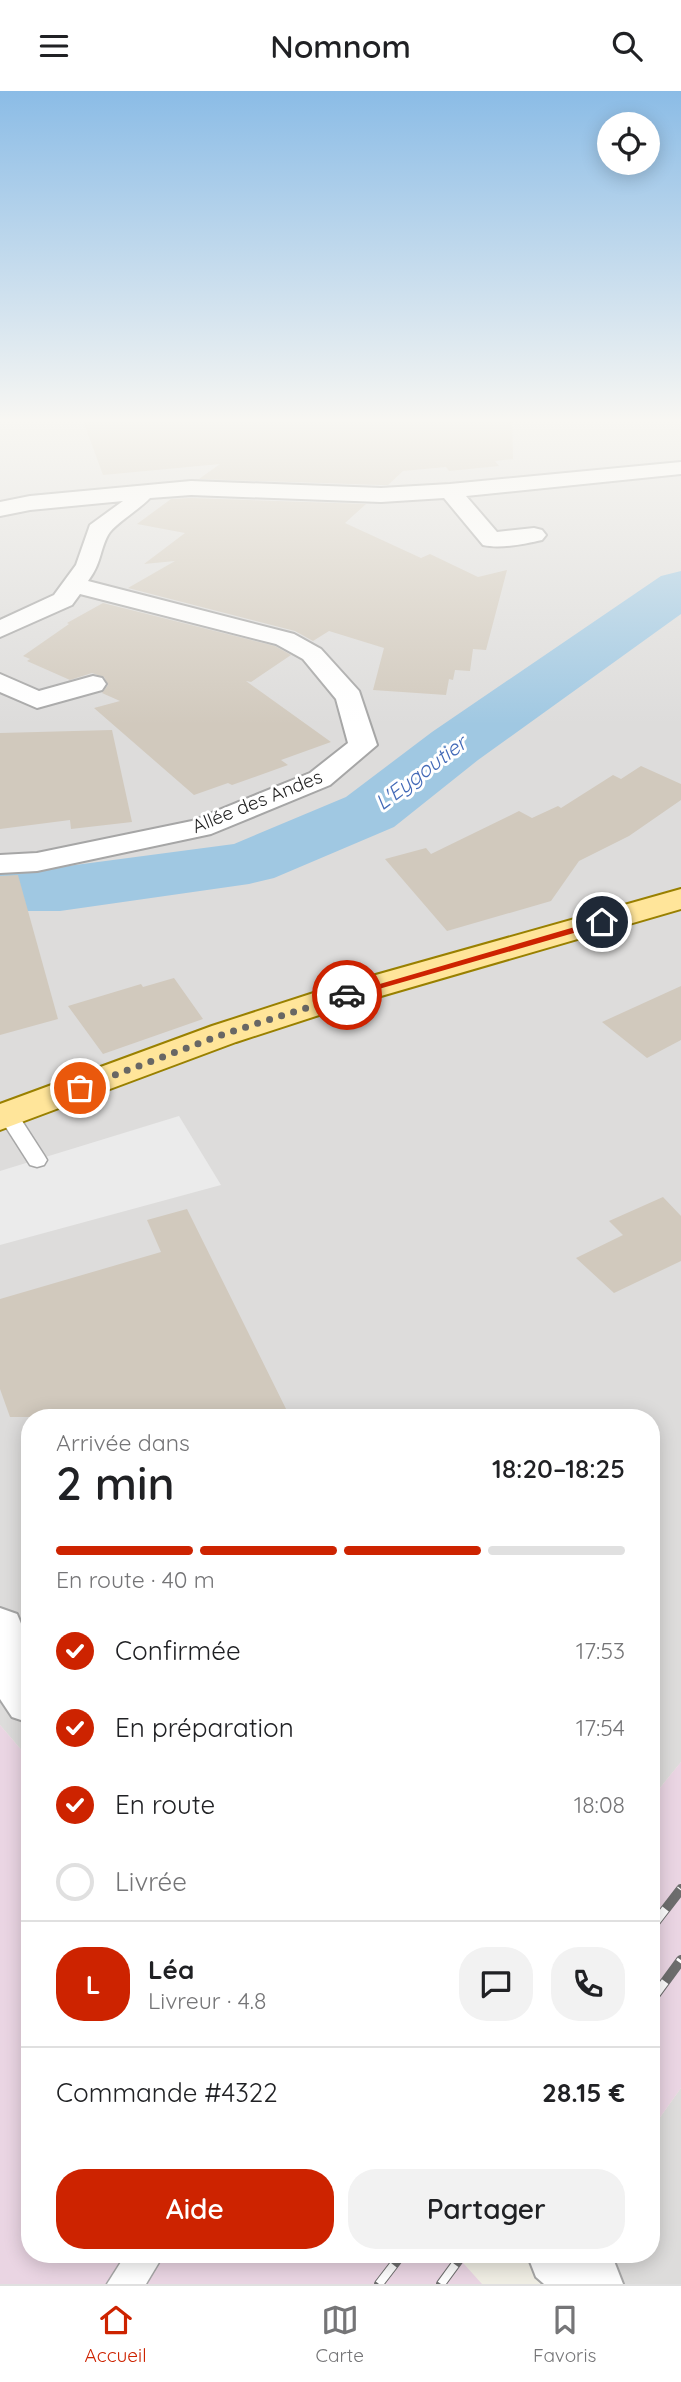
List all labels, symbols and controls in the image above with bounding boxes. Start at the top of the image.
text: Nomnom [270,26,411,66]
icon: menu [35,27,73,65]
icon: search [608,27,646,65]
map controls [597,112,660,175]
button: locate [597,112,660,175]
water label: L'Eygoutier [370,728,473,815]
street label: Allée des Andes [188,764,326,838]
pin [572,892,632,952]
icon: home [583,903,621,941]
courier [312,960,382,1030]
icon: car [328,976,366,1014]
pin [50,1058,110,1118]
icon: bag [61,1069,99,1107]
text: Arrivée dans [56,1428,190,1457]
text: 18:20–18:25 [492,1452,625,1485]
text: 2 min [56,1454,175,1512]
text: En route · 40 m [56,1565,215,1594]
icon: check [56,1632,94,1670]
text: Confirmée [115,1634,241,1667]
text: 17:53 [576,1636,625,1665]
icon: check [56,1709,94,1747]
text: En préparation [115,1711,294,1744]
text: 17:54 [576,1713,625,1742]
icon: check [56,1786,94,1824]
text: En route [115,1788,215,1821]
text: 18:08 [574,1790,625,1819]
text: Livrée [115,1865,187,1898]
button: chat [459,1947,533,2021]
button: phone [551,1947,625,2021]
text: Léa [148,1953,194,1986]
text: L [86,1968,100,2001]
text: Livreur · 4.8 [148,1986,266,2015]
text: Commande #4322 [56,2076,278,2109]
text: 28.15 € [542,2076,625,2109]
button: Aide [56,2169,334,2249]
button: Partager [348,2169,625,2249]
tab: Accueil [85,2301,147,2367]
tab: Carte [316,2301,364,2367]
tab: Favoris [533,2301,596,2367]

